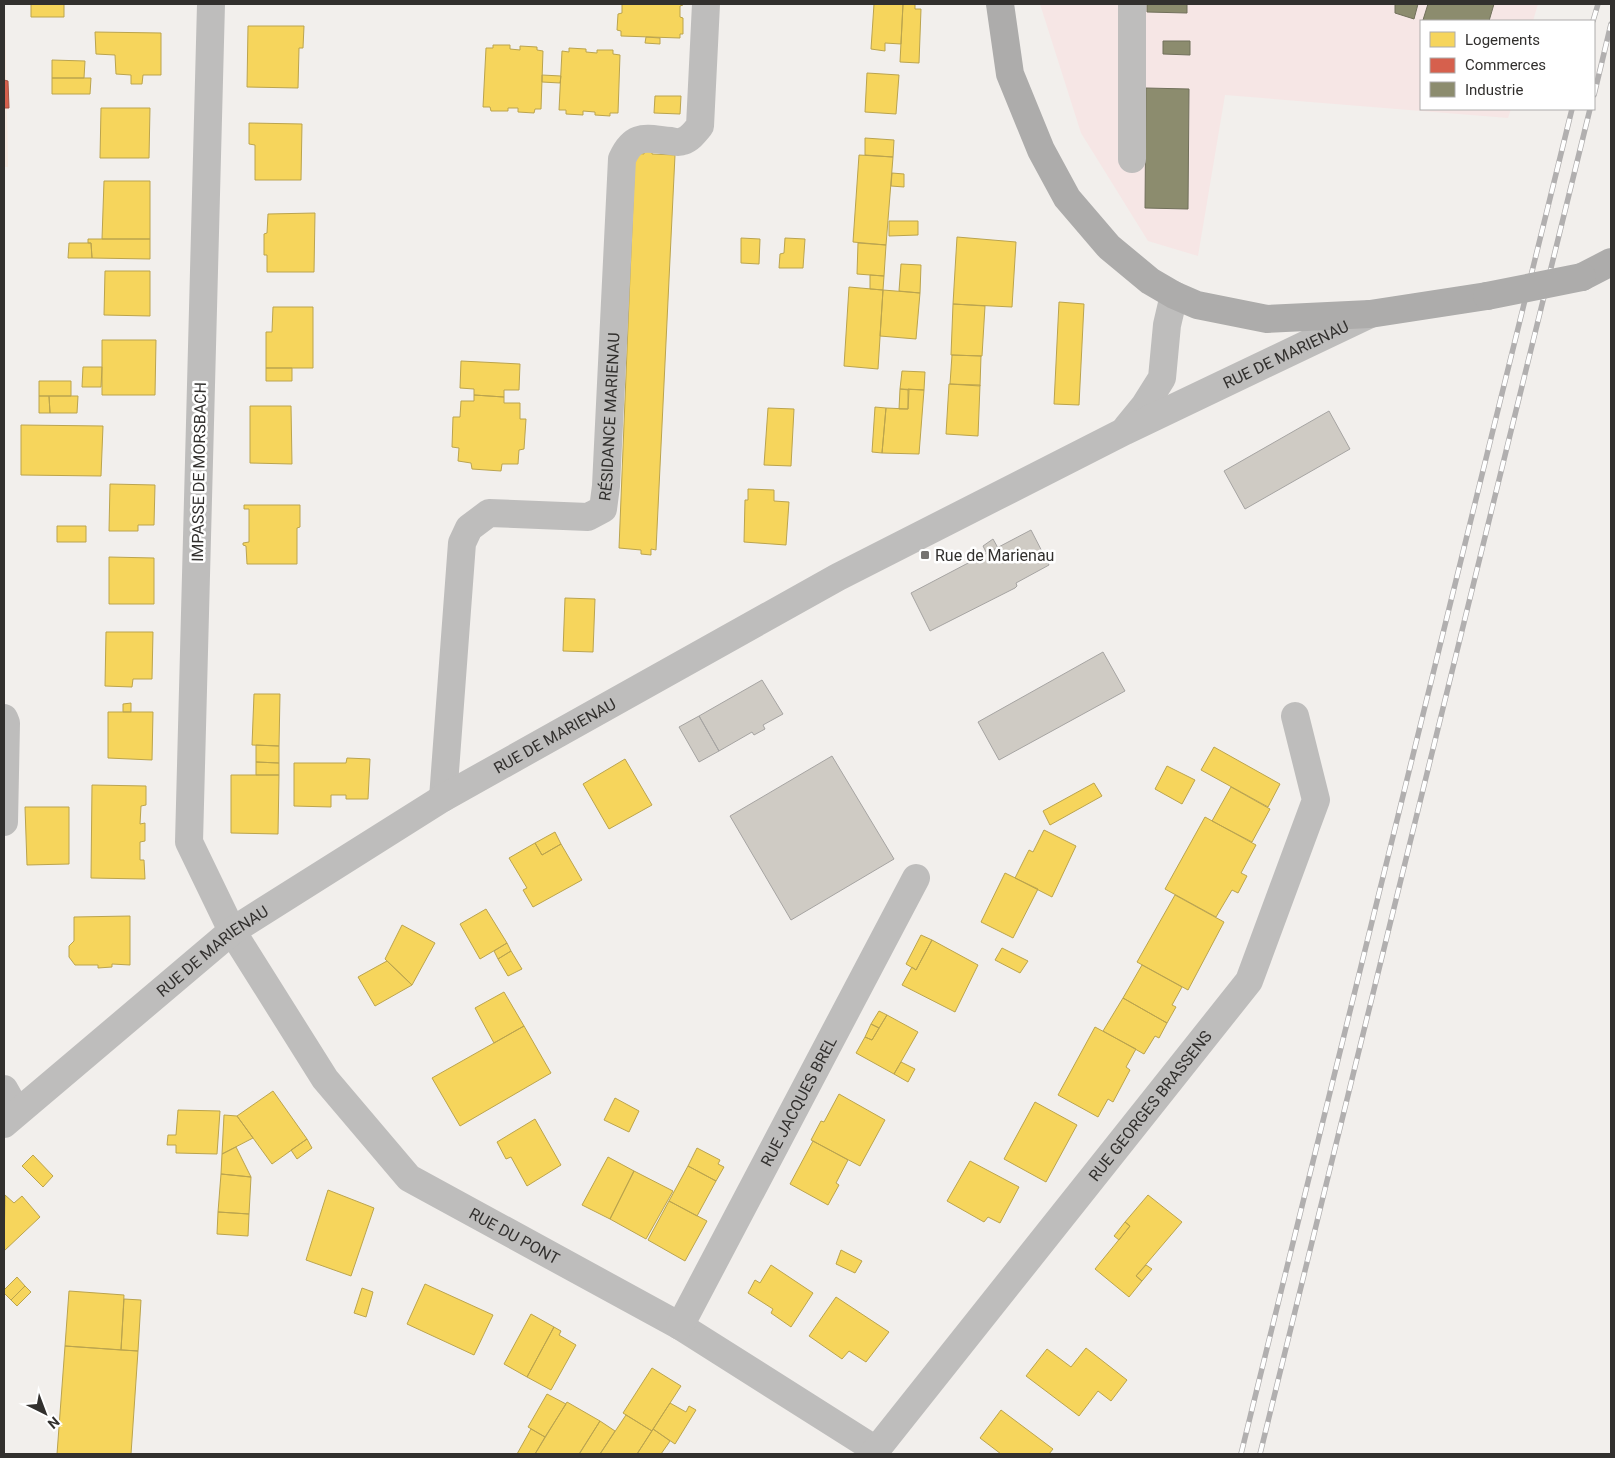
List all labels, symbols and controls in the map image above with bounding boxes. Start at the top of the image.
legend [1420,20,1595,110]
text: Logements [1465,31,1540,49]
text: Commerces [1465,56,1546,74]
text: Industrie [1465,81,1523,99]
street label: RUE DE MARIENAU [1220,316,1352,392]
street label: RÉSIDANCE MARIENAU [595,332,623,502]
street label: IMPASSE DE MORSBACH [188,382,210,562]
place label: Rue de Marienau [935,546,1054,565]
marker: Rue de Marienau [919,549,931,561]
street label: RUE DE MARIENAU [490,694,619,777]
street label: RUE DE MARIENAU [152,901,272,1000]
street label: RUE GEORGES BRASSENS [1084,1027,1216,1185]
street label: RUE JACQUES BREL [756,1033,841,1170]
street label: RUE DU PONT [466,1203,563,1268]
north arrow [20,1388,70,1438]
text: N [45,1413,63,1432]

